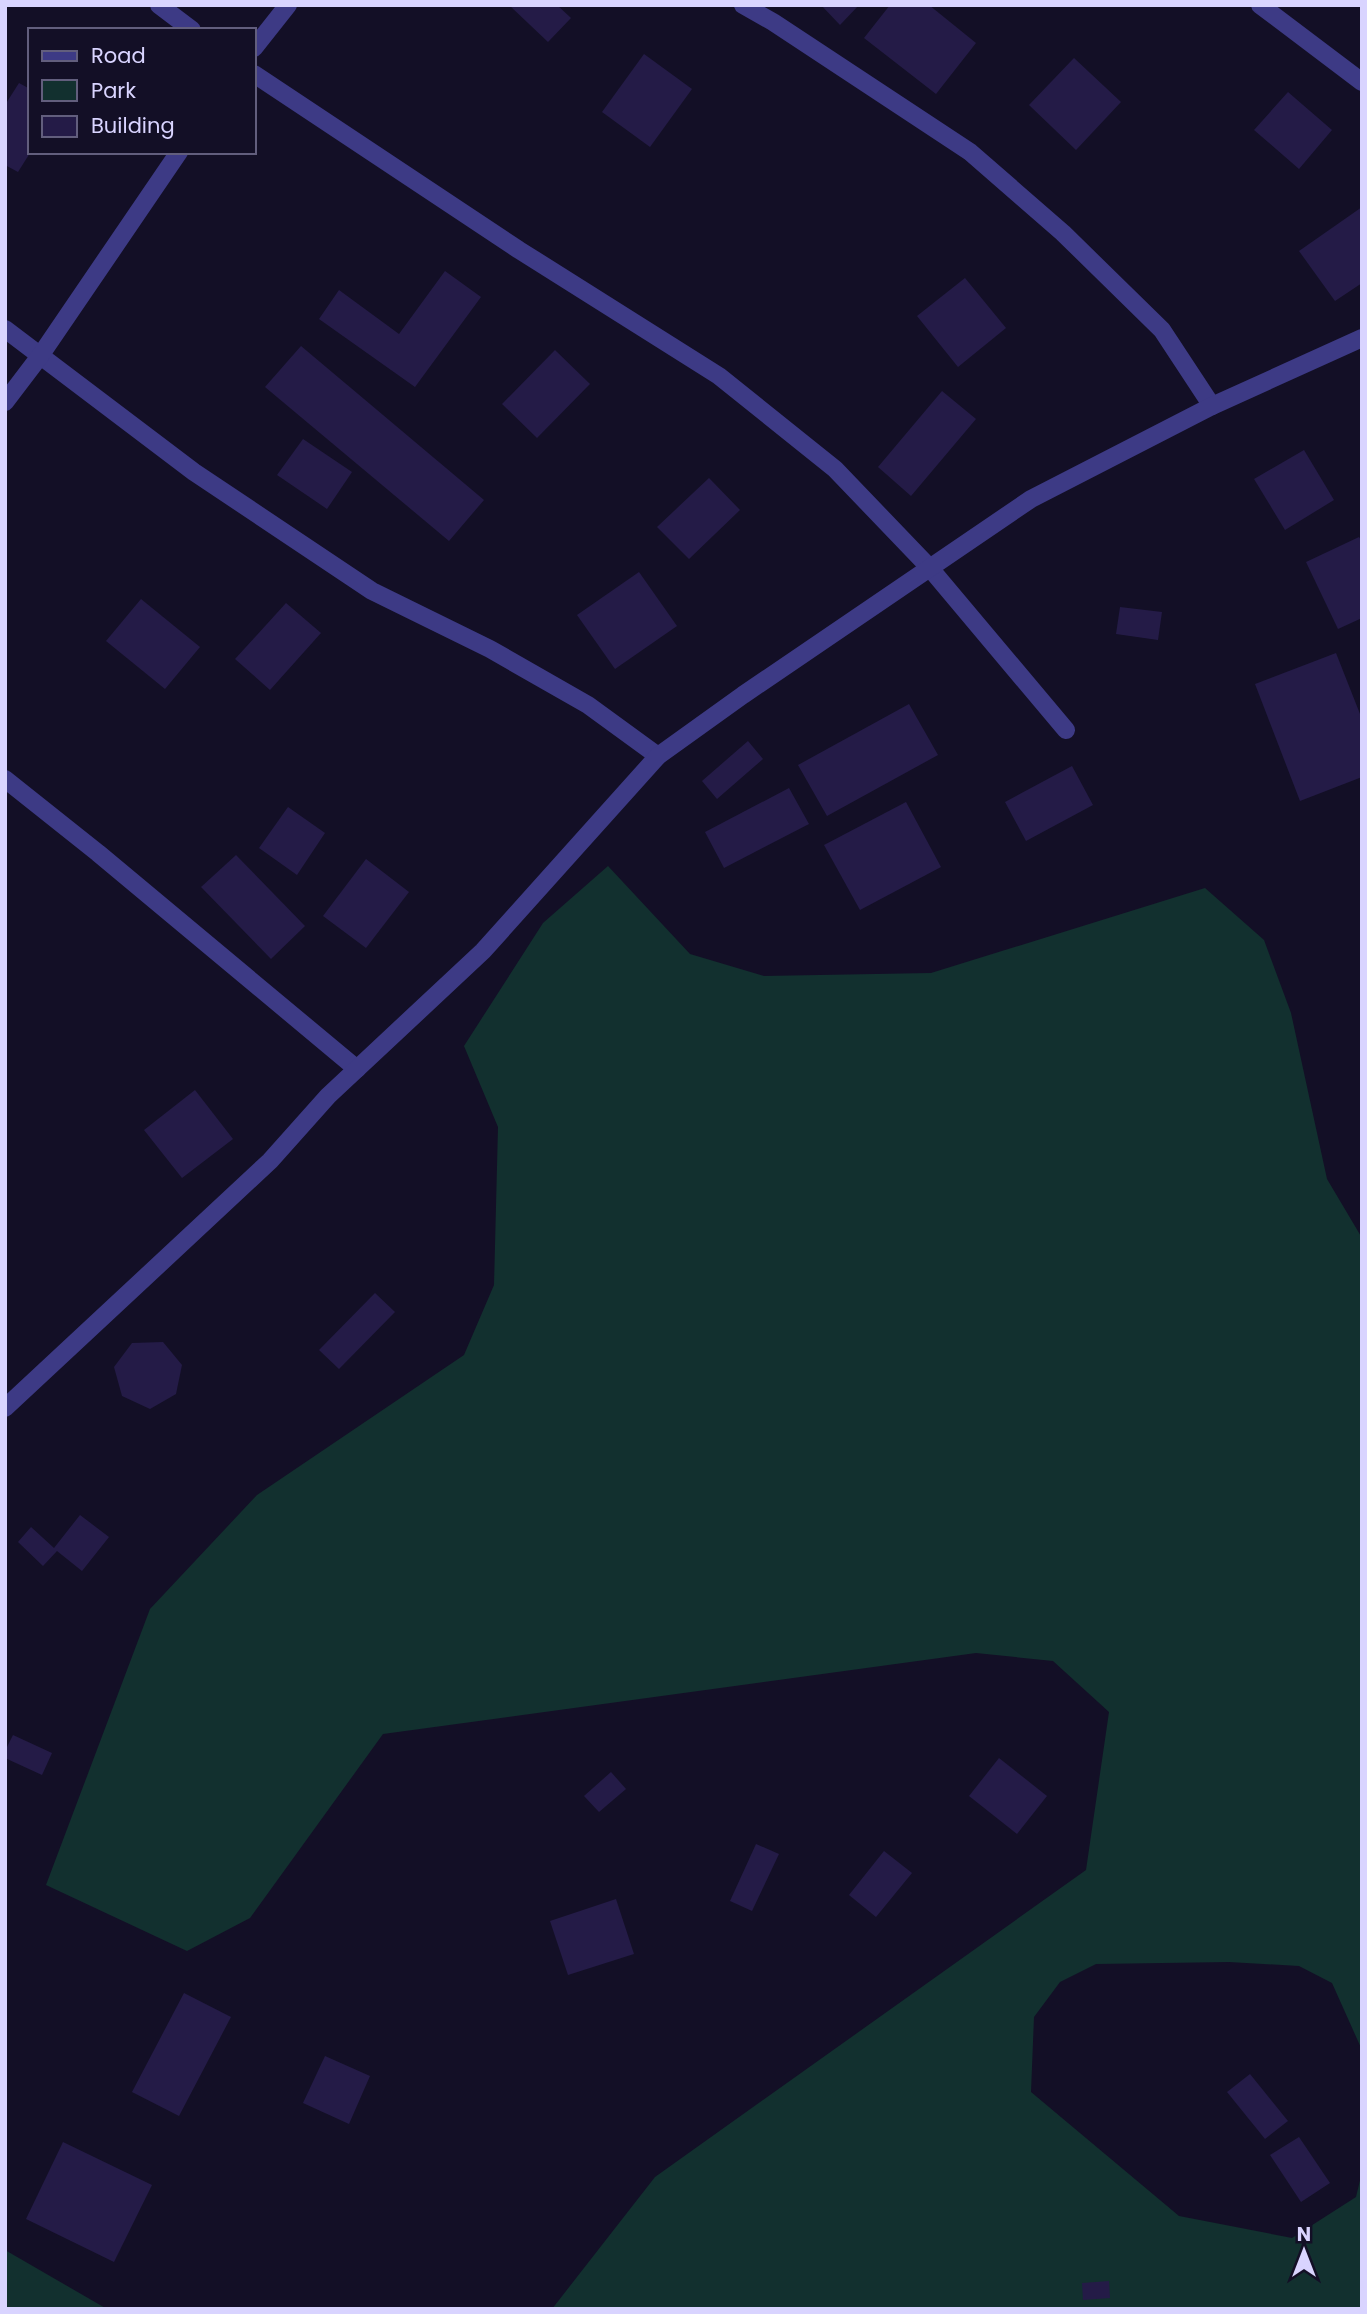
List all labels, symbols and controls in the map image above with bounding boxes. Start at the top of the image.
legend [28,28,256,154]
text: Road [91,41,146,70]
text: Park [91,76,136,105]
text: Building [91,111,175,140]
north arrow [1269,2216,1339,2286]
text: N [1297,2221,1311,2248]

